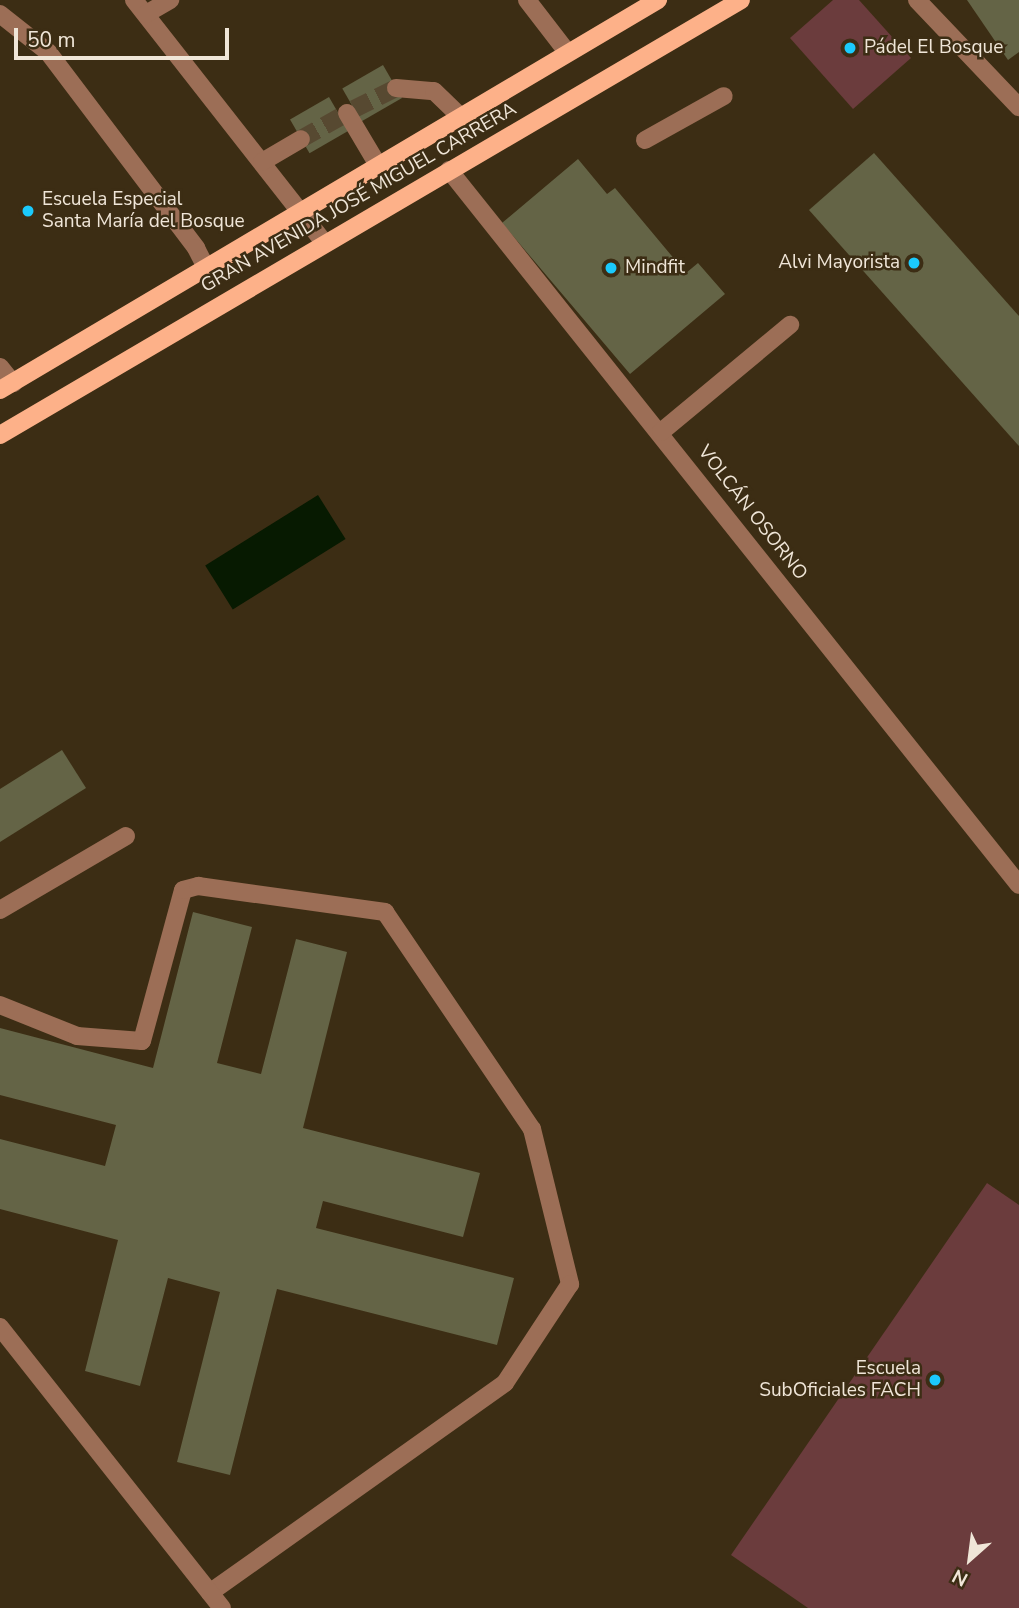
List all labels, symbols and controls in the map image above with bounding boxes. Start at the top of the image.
scale bar [18,14,233,58]
text: 50 m [27,26,76,54]
place label: Pádel El Bosque [864,37,1003,59]
marker: Pádel El Bosque [842,40,858,56]
street label: GRAN AVENIDA JOSÉ MIGUEL CARRERA [197,98,521,298]
place label: Escuela Especial Santa María del Bosque [42,189,245,233]
marker: Escuela Especial Santa María del Bosque [20,203,36,219]
place label: Alvi Mayorista [778,252,900,274]
marker: Alvi Mayorista [906,255,922,271]
place label: Mindfit [625,257,685,279]
marker: Mindfit [603,260,619,276]
street label: VOLCÁN OSORNO [692,441,812,585]
place label: Escuela SubOficiales FACH [759,1358,921,1402]
marker: Escuela SubOficiales FACH [927,1372,943,1388]
north arrow [935,1524,1005,1594]
text: N [948,1563,973,1592]

